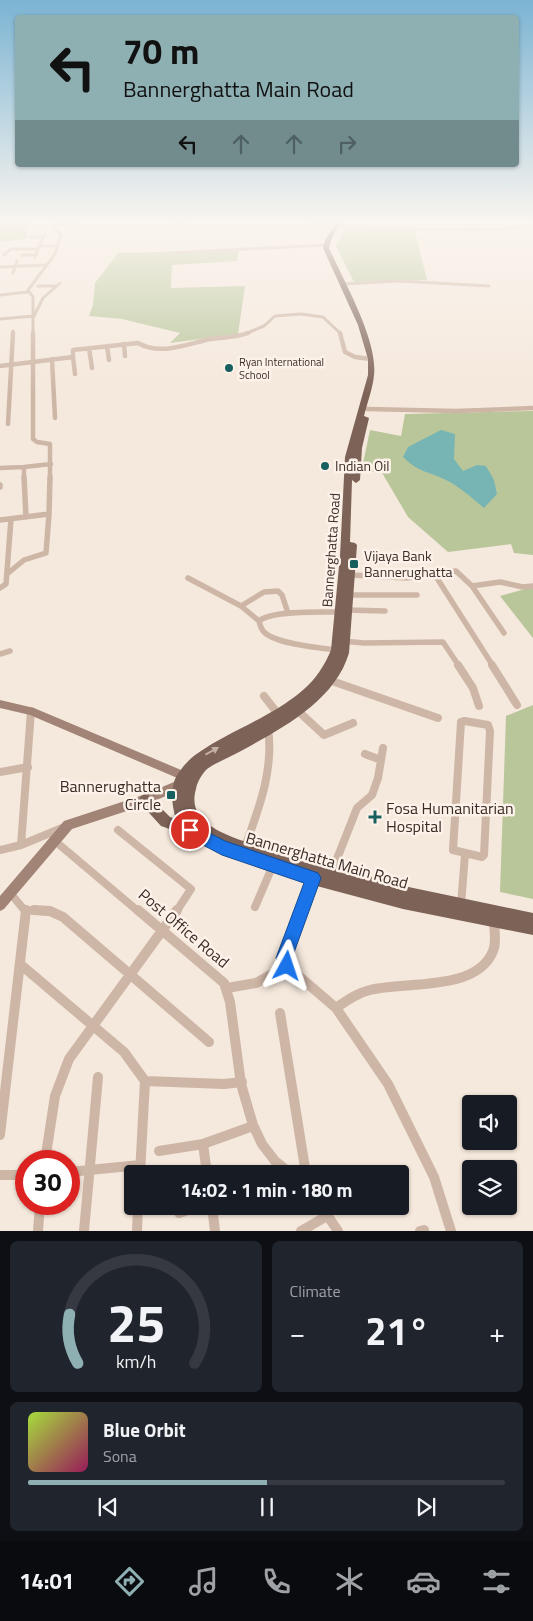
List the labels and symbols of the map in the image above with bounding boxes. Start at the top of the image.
place label: Ryan International School [239,354,324,383]
marker: Ryan International School [223,362,235,374]
place label: Indian Oil [335,455,390,476]
marker: Indian Oil [319,460,331,472]
street label: Bannerghatta Road [316,492,345,608]
place label: Vijaya Bank Bannerughatta [364,545,453,582]
marker: Vijaya Bank Bannerughatta [348,558,360,570]
one-way arrow [204,747,219,755]
place label: Bannerughatta Circle [60,774,161,816]
marker: Bannerughatta Circle [165,789,177,801]
place label: Fosa Humanitarian Hospital [386,796,514,838]
pin [169,809,211,851]
marker: Fosa Humanitarian Hospital [368,810,382,824]
street label: Bannerghatta Main Road [243,825,411,895]
street label: Post Office Road [133,883,235,973]
position arrow [260,939,312,991]
speed limit sign: 30 [15,1150,80,1215]

